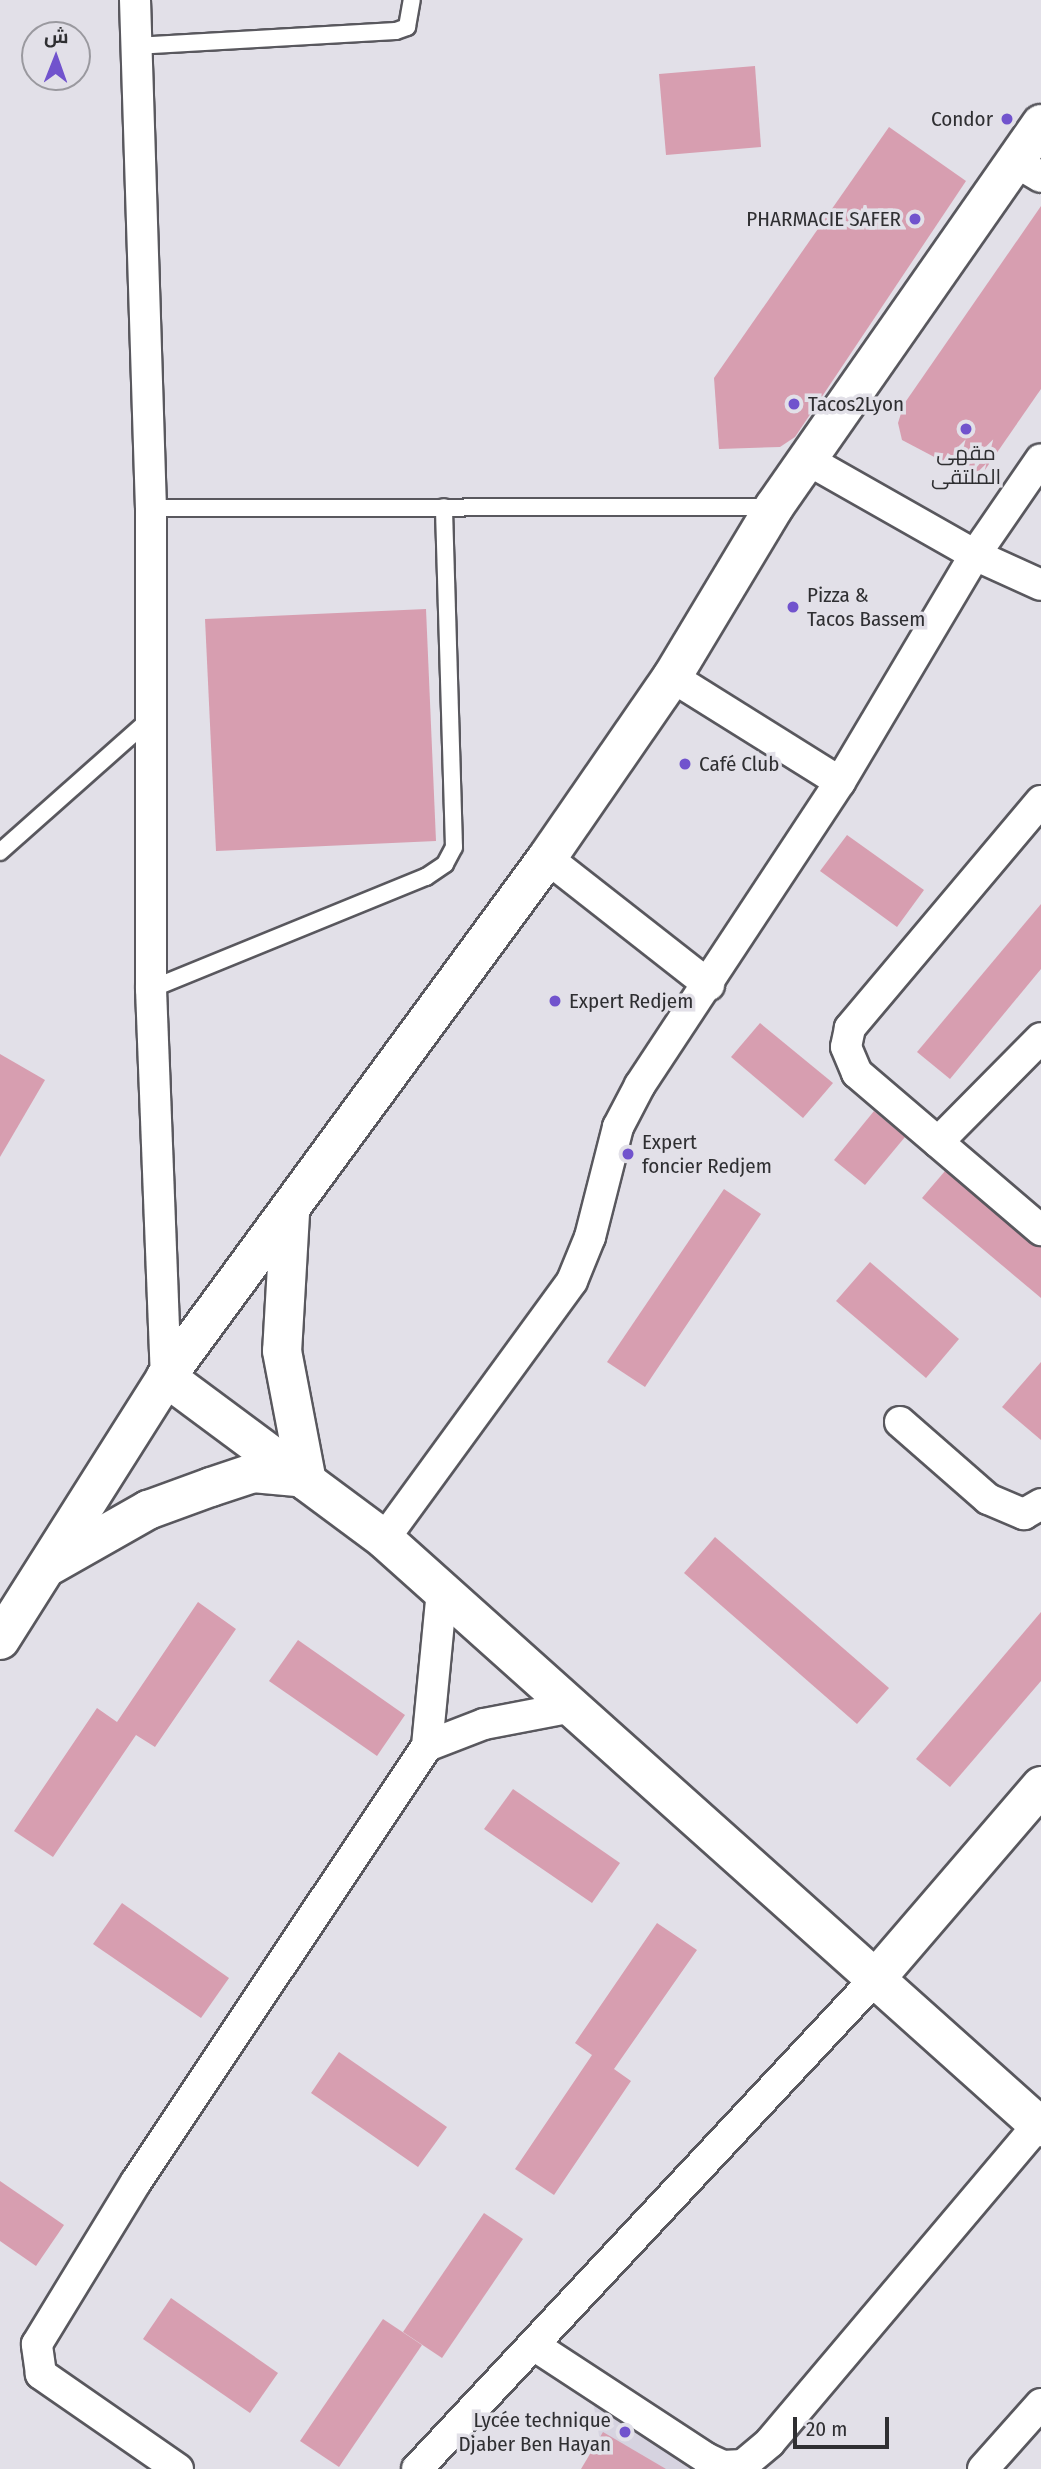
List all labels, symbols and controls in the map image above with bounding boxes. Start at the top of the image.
north arrow [21,21,91,91]
text: ش [44,25,69,48]
place label: Condor [931,106,993,132]
marker: Condor [999,111,1015,127]
place label: PHARMACIE SAFER [746,206,901,232]
marker: PHARMACIE SAFER [907,211,923,227]
place label: Tacos2Lyon [808,391,904,417]
marker: Tacos2Lyon [786,396,802,412]
marker: مقهى الملتقى [958,421,974,437]
place label: مقهى الملتقى [931,440,1001,490]
place label: Pizza & Tacos Bassem [807,582,925,632]
marker: Pizza & Tacos Bassem [785,599,801,615]
place label: Café Club [699,751,779,777]
marker: Café Club [677,756,693,772]
place label: Expert Redjem [569,988,693,1014]
marker: Expert Redjem [547,993,563,1009]
place label: Expert foncier Redjem [642,1129,772,1179]
marker: Expert foncier Redjem [620,1146,636,1162]
scale bar [796,2402,892,2446]
place label: Lycée technique Djaber Ben Hayan [458,2407,611,2457]
text: 20 m [806,2416,847,2442]
marker: Lycée technique Djaber Ben Hayan [617,2424,633,2440]

